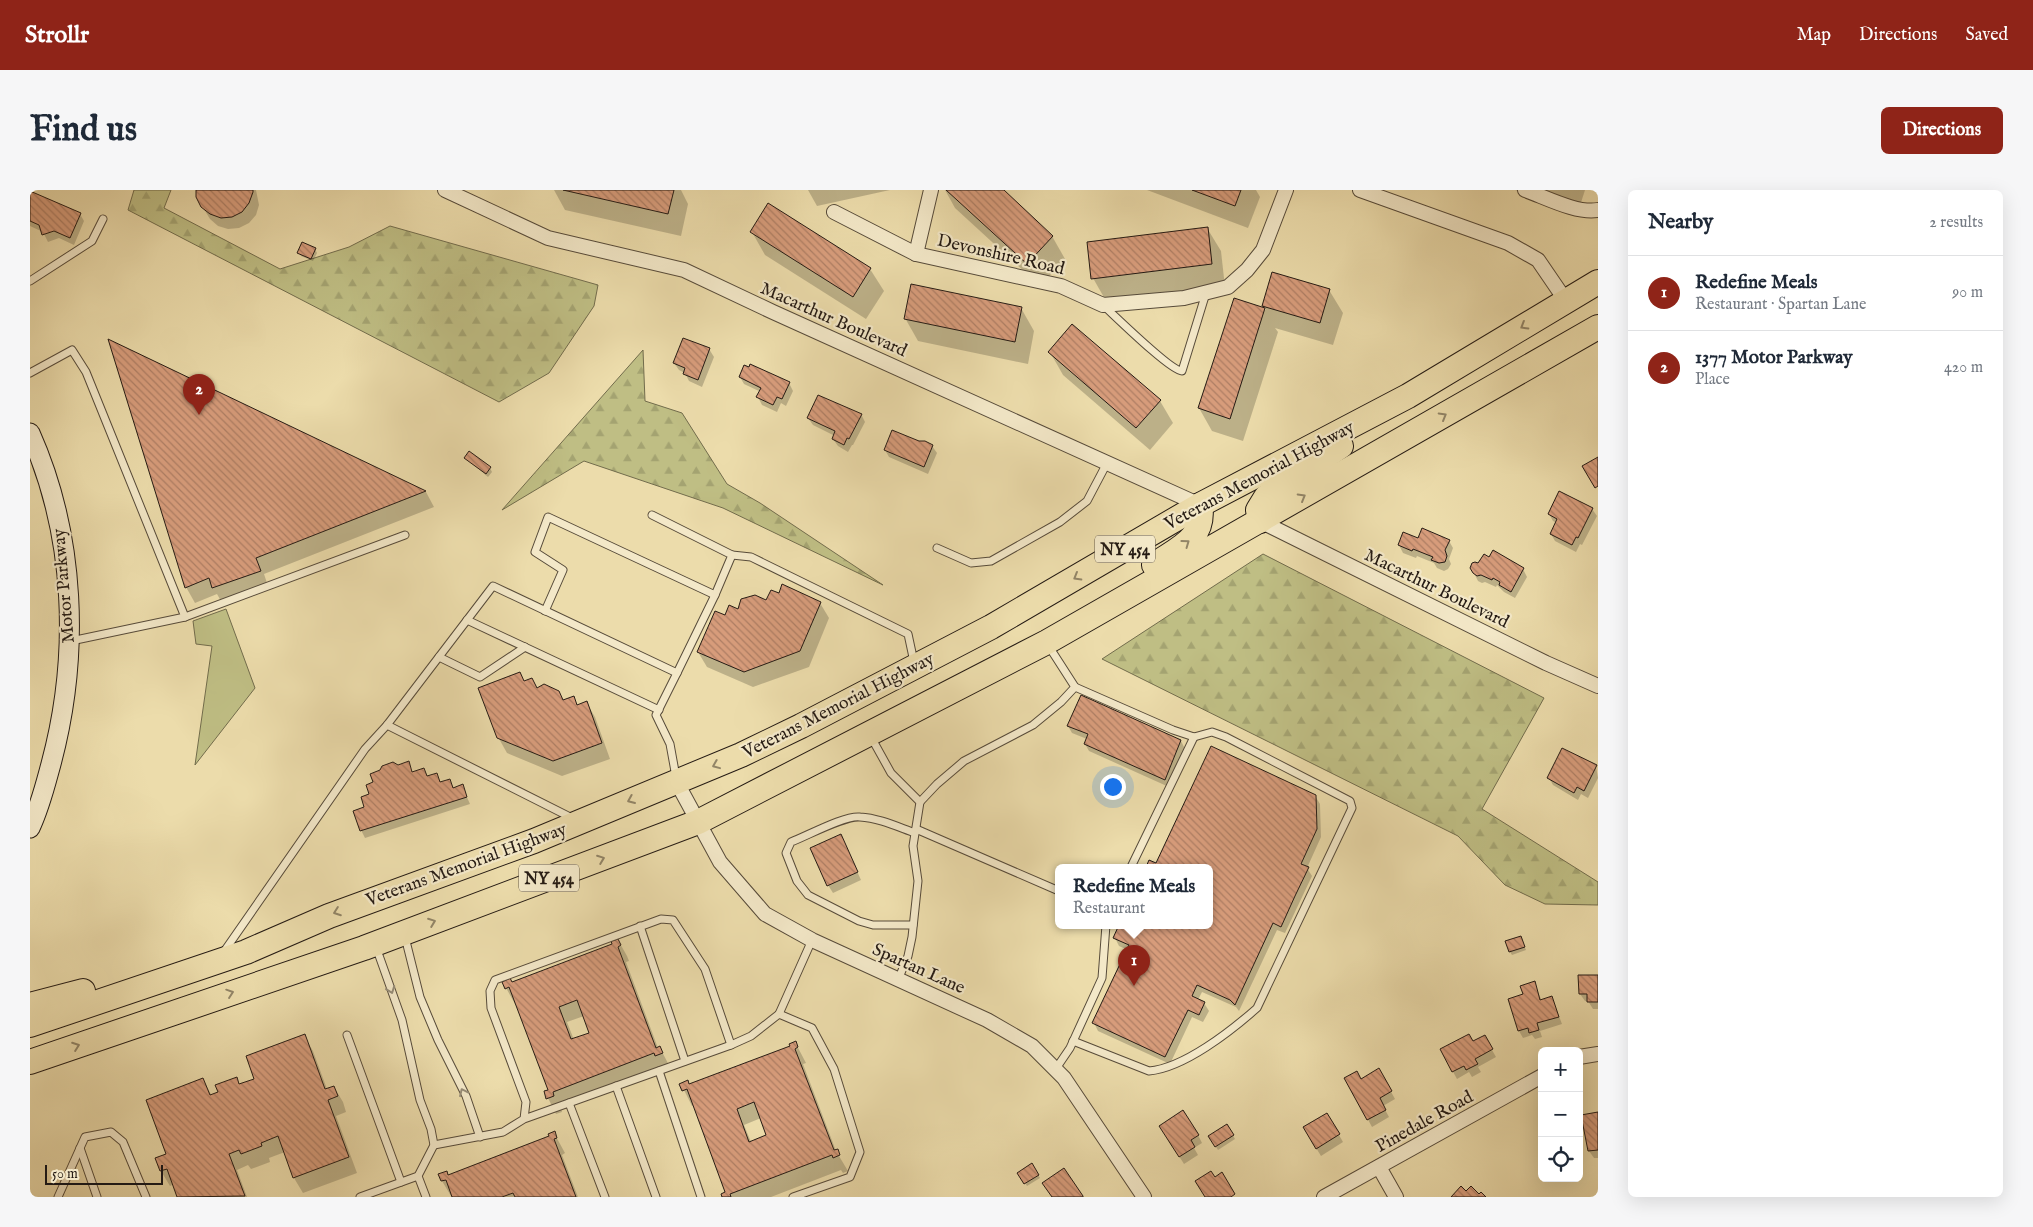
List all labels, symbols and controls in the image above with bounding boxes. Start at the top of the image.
text: Strollr [25,20,89,51]
text: Map [1797,24,1831,47]
text: Directions [1859,24,1937,47]
text: Saved [1965,24,2008,47]
button: Directions [1881,107,2003,154]
text: Find us [30,108,137,153]
text: Nearby [1648,209,1713,236]
text: 2 results [1929,213,1983,233]
street label: Devonshire Road [935,230,1067,281]
text: Redefine Meals [1695,271,1818,295]
street label: Macarthur Boulevard [756,278,911,363]
text: 1 [1661,283,1667,303]
text: 90 m [1952,283,1983,303]
text: Restaurant · Spartan Lane [1695,295,1866,315]
one-way arrow [1520,320,1529,330]
text: 1377 Motor Parkway [1695,346,1853,370]
text: 2 [1660,358,1668,378]
text: 420 m [1944,358,1983,378]
text: Place [1695,370,1730,390]
pin: 2 [183,374,215,415]
one-way arrow [1438,412,1447,422]
street label: Veterans Memorial Highway [1160,416,1359,537]
one-way arrow [1296,493,1305,503]
street label: Motor Parkway [48,527,81,644]
road number: NY 454 [1095,536,1155,562]
one-way arrow [1180,540,1189,548]
street label: Macarthur Boulevard [1360,544,1513,635]
one-way arrow [1074,570,1083,580]
street label: Veterans Memorial Highway [738,648,938,765]
one-way arrow [712,759,721,769]
your location [1100,774,1126,800]
one-way arrow [627,794,636,804]
street label: Veterans Memorial Highway [362,818,570,913]
one-way arrow [596,855,605,865]
road number: NY 454 [519,864,579,891]
popup [1055,864,1213,929]
text: Redefine Meals [1073,875,1195,899]
text: Restaurant [1073,899,1145,919]
one-way arrow [334,906,342,916]
one-way arrow [428,918,436,928]
street label: Spartan Lane [868,939,968,1000]
pin: 1 [1118,945,1150,986]
one-way arrow [385,985,395,994]
one-way arrow [225,989,233,999]
one-way arrow [71,1042,80,1052]
map controls [1538,1047,1583,1182]
button: + [1538,1047,1583,1092]
street label: Pinedale Road [1372,1086,1478,1159]
one-way arrow [459,1088,470,1097]
button: − [1538,1092,1583,1137]
button: locate [1538,1137,1583,1182]
scale bar [45,1162,162,1185]
text: 50 m [52,1165,78,1183]

